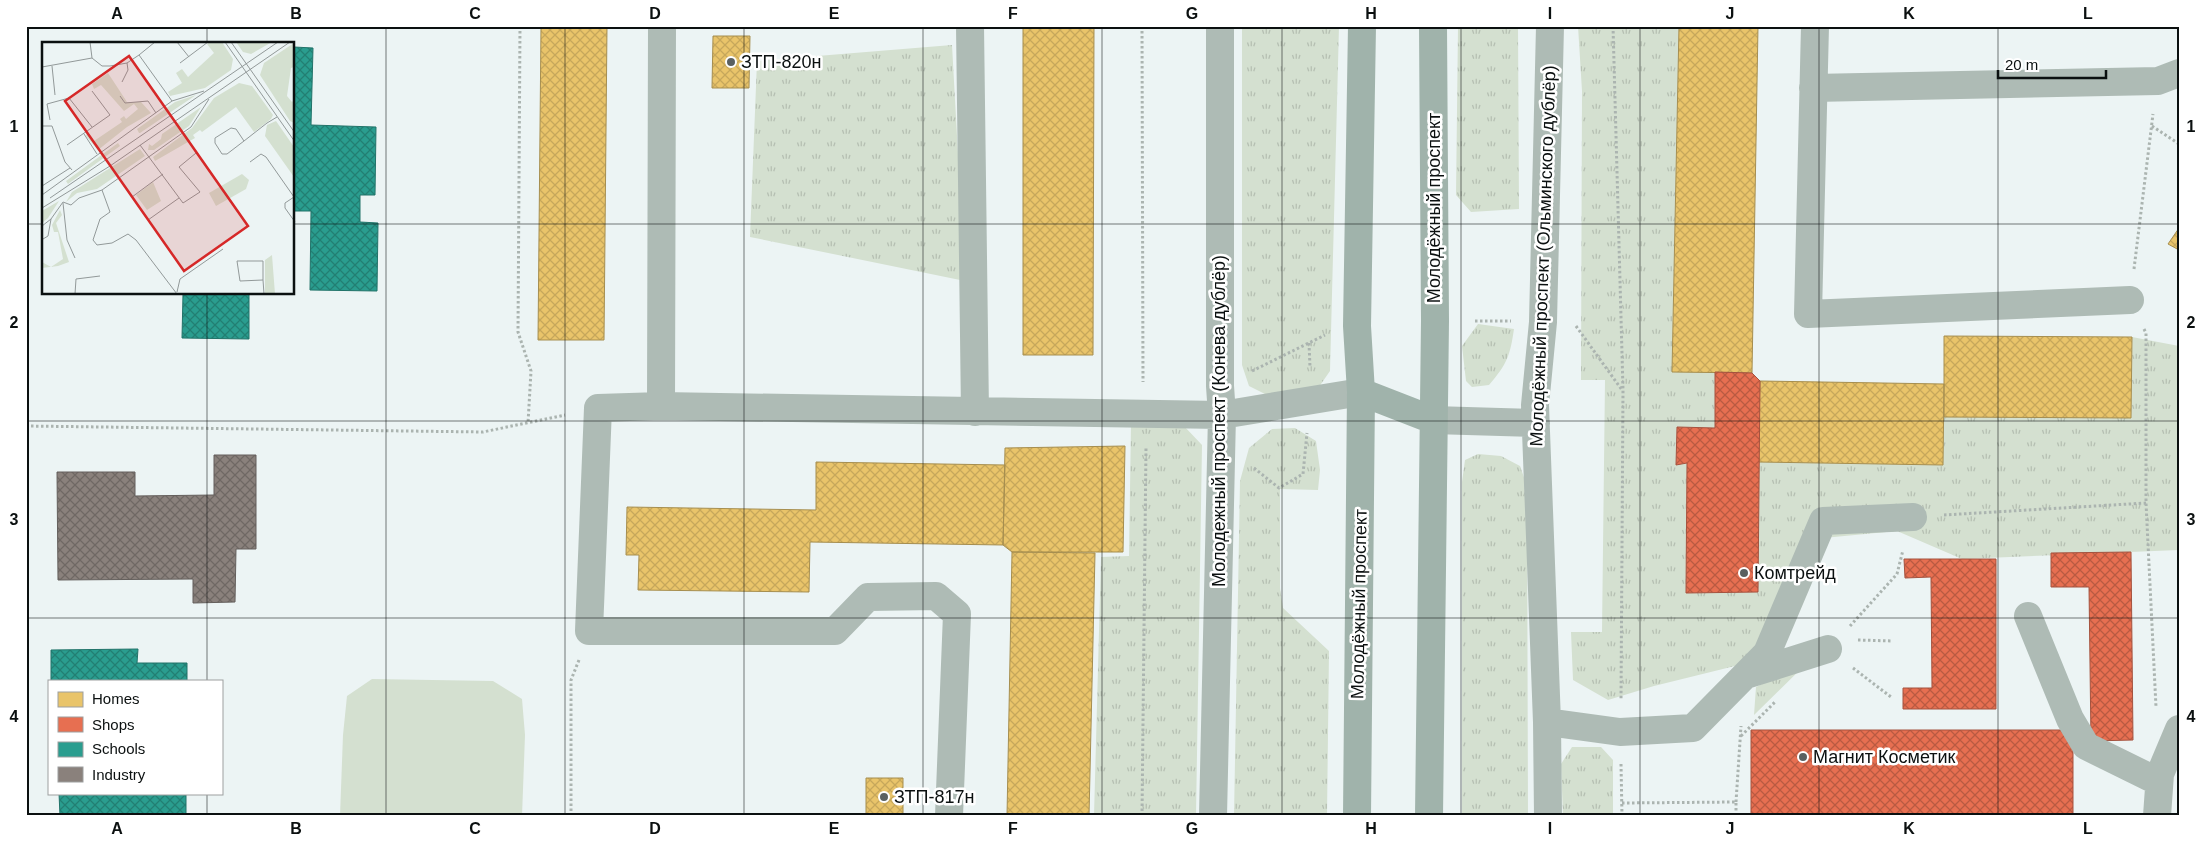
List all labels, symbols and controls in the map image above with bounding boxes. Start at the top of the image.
text: A [111,5,123,22]
text: B [290,5,302,22]
text: C [469,5,481,22]
text: D [649,5,661,22]
text: E [829,5,840,22]
text: F [1008,5,1018,22]
text: G [1186,5,1198,22]
text: H [1365,5,1377,22]
text: I [1548,5,1552,22]
text: J [1726,5,1734,22]
text: K [1903,5,1915,22]
text: L [2083,5,2093,22]
inset map [42,42,295,295]
scale bar [1998,48,2105,80]
place label: ЗТП-820н [741,52,821,72]
marker: ЗТП-820н [725,56,737,68]
text: 20 m [2005,56,2038,73]
street label: Молодёжный проспект (Ольминского дублёр) [1526,65,1560,447]
street label: Молодёжный проспект [1424,113,1444,303]
text: 1 [10,118,19,135]
text: 1 [2187,118,2196,135]
street label: Молодежный проспект (Конева дублёр) [1209,255,1229,587]
text: 2 [10,314,19,331]
text: 2 [2187,314,2196,331]
street label: Молодёжный проспект [1347,509,1371,699]
text: 3 [10,511,19,528]
text: 3 [2187,511,2196,528]
place label: Комтрейд [1754,563,1836,583]
marker: Комтрейд [1738,567,1750,579]
legend [48,680,222,794]
text: Homes [92,690,140,707]
text: 4 [10,708,19,725]
text: 4 [2187,708,2196,725]
text: Shops [92,716,135,733]
text: Schools [92,740,145,757]
place label: Магнит Косметик [1813,747,1956,767]
marker: Магнит Косметик [1797,751,1809,763]
text: Industry [92,766,146,783]
place label: ЗТП-817н [894,787,974,807]
marker: ЗТП-817н [878,791,890,803]
text: A [111,820,123,837]
text: B [290,820,302,837]
text: C [469,820,481,837]
text: D [649,820,661,837]
text: E [829,820,840,837]
text: F [1008,820,1018,837]
text: G [1186,820,1198,837]
text: H [1365,820,1377,837]
text: I [1548,820,1552,837]
text: J [1726,820,1734,837]
text: K [1903,820,1915,837]
text: L [2083,820,2093,837]

